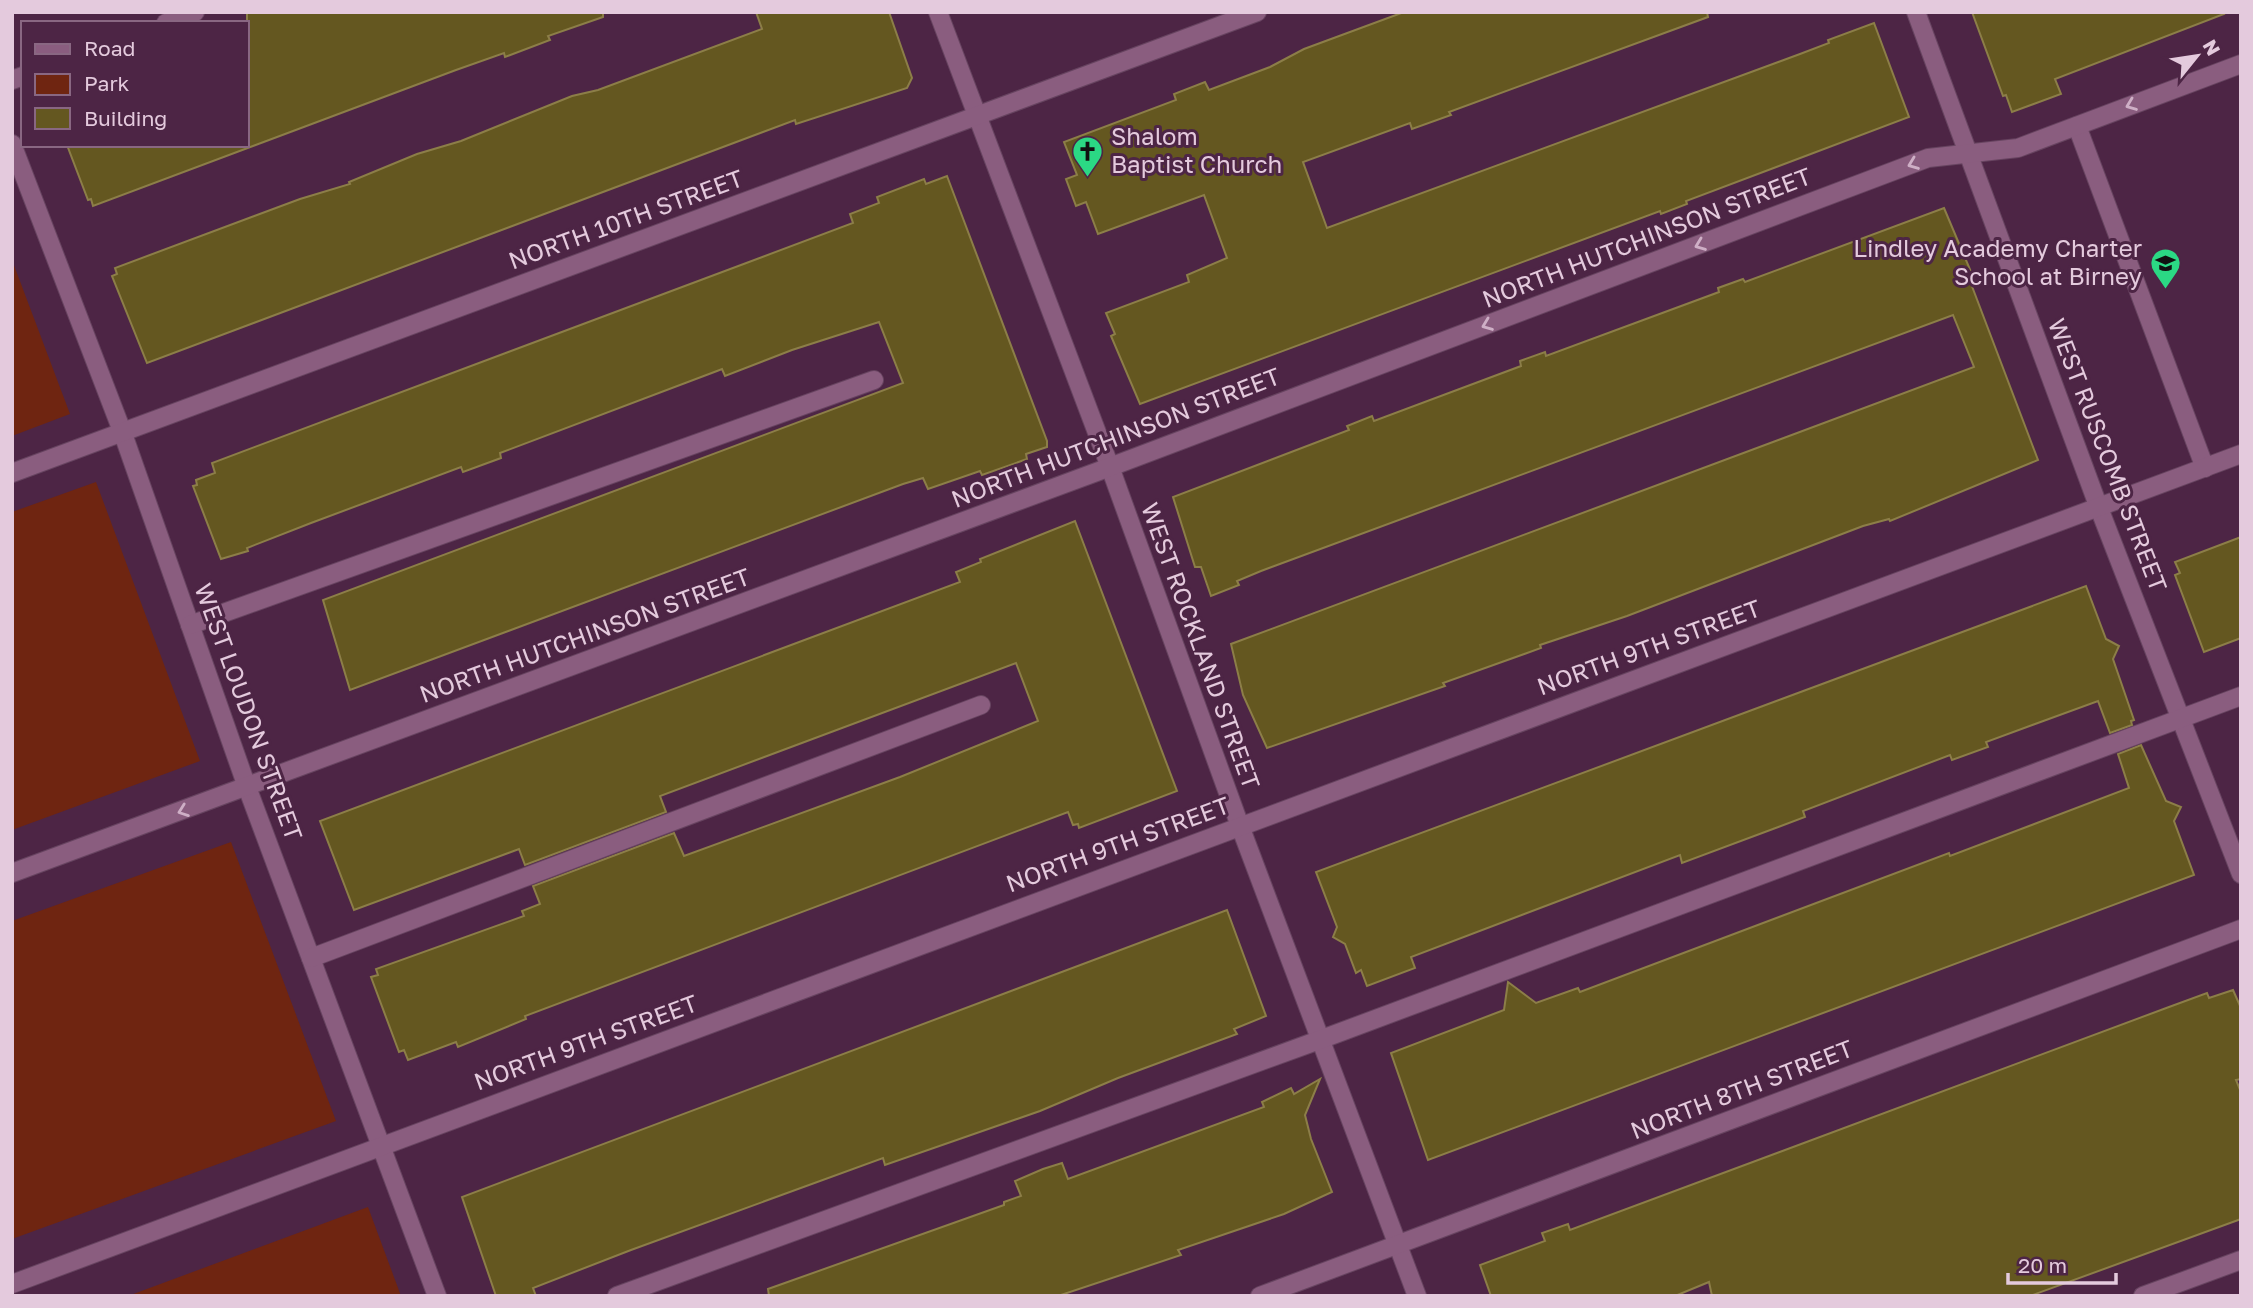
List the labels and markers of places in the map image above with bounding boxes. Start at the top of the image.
place label: Shalom Baptist Church [1111,121,1282,178]
church icon: Shalom Baptist Church [1071,134,1105,178]
place label: Lindley Academy Charter School at Birney [1853,233,2142,290]
school or university icon: Lindley Academy Charter School at Birney [2148,246,2182,290]

